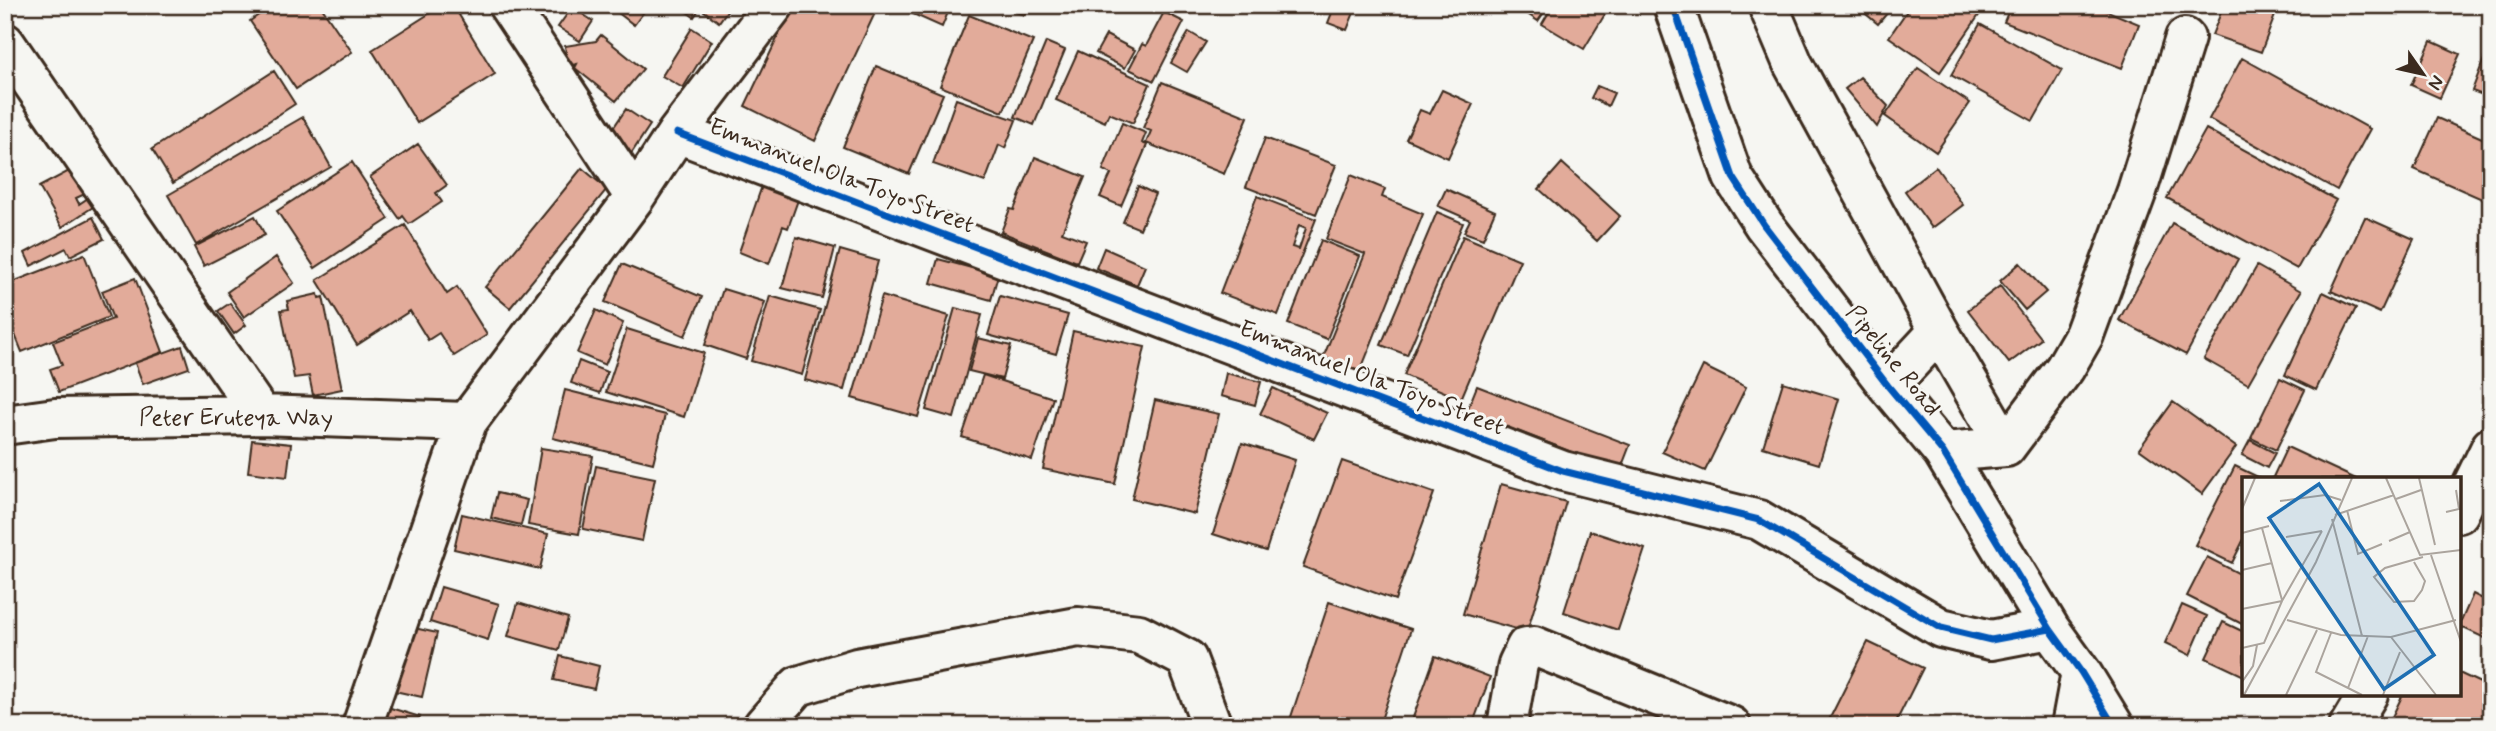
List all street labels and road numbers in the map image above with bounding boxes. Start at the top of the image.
street label: Emmanuel Ola Toyo Street [704,111,979,241]
street label: Pipeline Road [1838,299,1947,423]
street label: Emmanuel Ola Toyo Street [1234,313,1509,443]
street label: Peter Eruteya Way [139,403,333,434]

